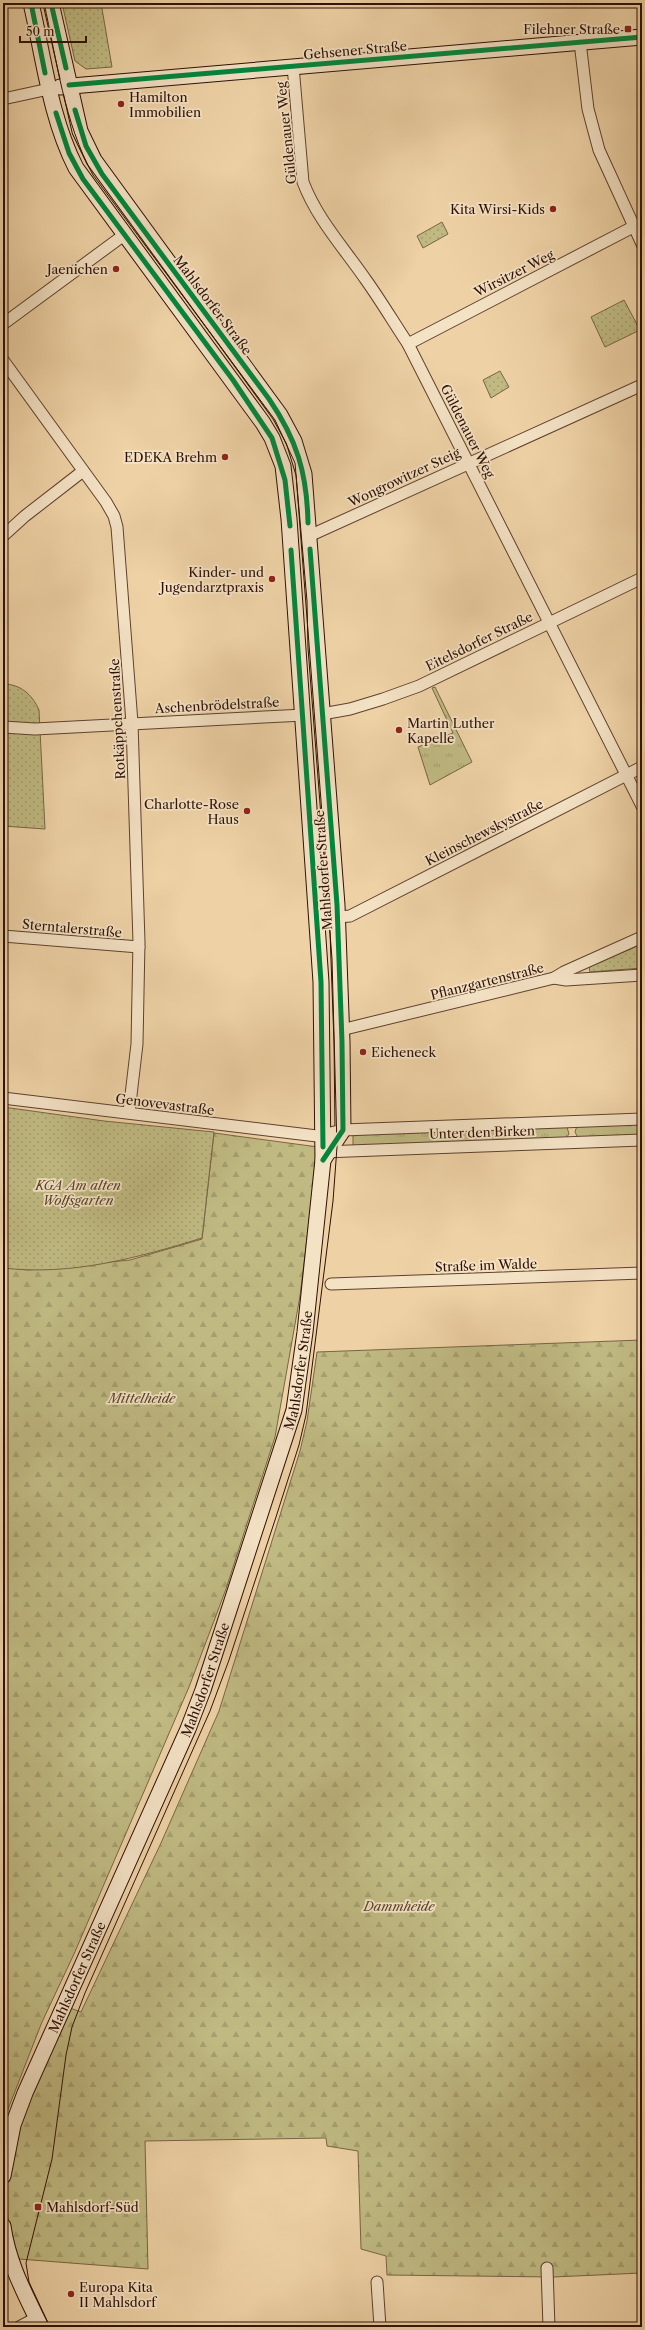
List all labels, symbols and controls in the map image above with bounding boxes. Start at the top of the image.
scale bar [20,18,86,44]
place label: Filehner Straße [523,21,620,37]
text: 50 m [26,24,55,39]
marker: Filehner Straße [623,24,633,34]
street label: Gehsener Straße [303,38,407,62]
street label: Güldenauer Weg [273,81,299,185]
place label: Hamilton Immobilien [129,89,201,120]
marker: Hamilton Immobilien [116,99,126,109]
place label: Kita Wirsi-Kids [450,201,545,217]
marker: Kita Wirsi-Kids [548,204,558,214]
street label: Wirsitzer Weg [471,246,557,300]
street label: Mahlsdorfer Straße [170,252,256,358]
place label: Jaenichen [45,261,108,277]
marker: Jaenichen [111,264,121,274]
street label: Güldenauer Weg [437,381,499,481]
street label: Wongrowitzer Steig [345,444,463,510]
place label: EDEKA Brehm [124,449,217,465]
marker: EDEKA Brehm [220,452,230,462]
place label: Kinder- und Jugendarztpraxis [158,564,264,595]
marker: Kinder- und Jugendarztpraxis [267,574,277,584]
street label: Eitelsdorfer Straße [423,608,535,674]
street label: Rotkäppchenstraße [106,658,128,780]
street label: Aschenbrödelstraße [153,694,280,716]
place label: Martin Luther Kapelle [407,715,495,746]
marker: Martin Luther Kapelle [394,725,404,735]
street label: Kleinschewskystraße [422,795,546,869]
place label: Charlotte-Rose Haus [144,796,239,827]
marker: Charlotte-Rose Haus [242,806,252,816]
street label: Mahlsdorfer Straße [311,809,335,931]
street label: Sterntalerstraße [21,916,123,940]
street label: Pflanzgartenstraße [429,959,545,1003]
place label: Eicheneck [371,1044,436,1060]
marker: Eicheneck [358,1047,368,1057]
street label: Genovevastraße [115,1090,215,1118]
street label: Unter den Birken [429,1122,535,1142]
park label: KGA Am alten Wolfsgarten [34,1177,121,1208]
street label: Straße im Walde [435,1255,537,1275]
street label: Mahlsdorfer Straße [280,1310,315,1432]
park label: Mittelheide [107,1390,176,1406]
street label: Mahlsdorfer Straße [177,1621,232,1740]
park label: Dammheide [362,1898,435,1914]
street label: Mahlsdorfer Straße [45,1919,109,2035]
place label: Mahlsdorf-Süd [46,2199,139,2215]
marker: Mahlsdorf-Süd [33,2202,43,2212]
place label: Europa Kita II Mahlsdorf [79,2279,157,2310]
marker: Europa Kita II Mahlsdorf [66,2289,76,2299]

